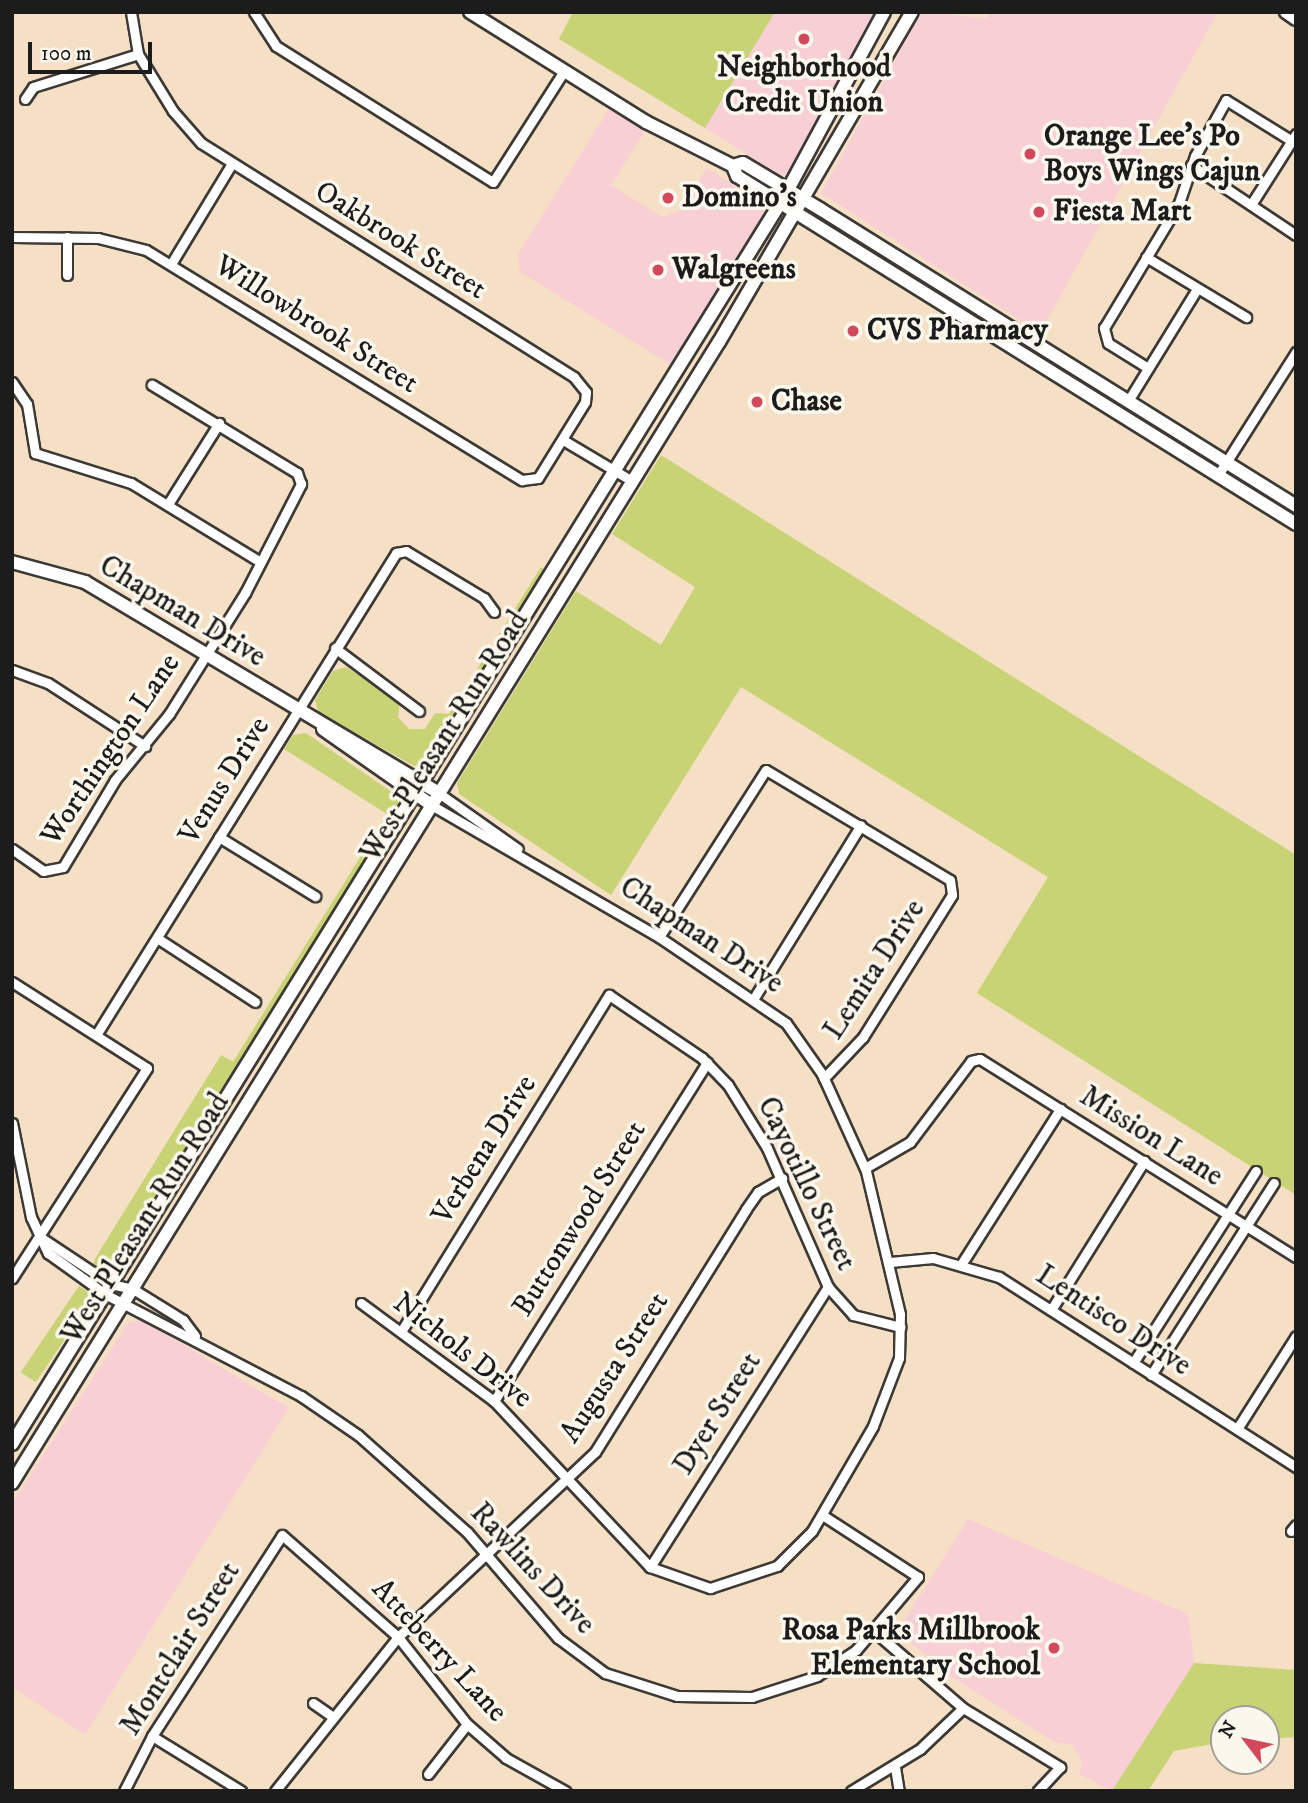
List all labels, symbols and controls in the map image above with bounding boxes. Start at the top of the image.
scale bar [32,28,156,72]
marker: Neighborhood Credit Union [796,31,812,47]
text: 100 m [41,41,92,67]
place label: Neighborhood Credit Union [717,50,891,120]
place label: Orange Lee's Po Boys Wings Cajun [1044,119,1260,190]
marker: Orange Lee's Po Boys Wings Cajun [1022,146,1038,162]
street label: Oakbrook Street [308,174,492,308]
place label: Domino's [682,180,797,216]
marker: Domino's [660,190,676,206]
place label: Fiesta Mart [1053,194,1191,230]
marker: Fiesta Mart [1031,204,1047,220]
street label: Willowbrook Street [208,248,424,402]
place label: Walgreens [672,252,796,288]
marker: Walgreens [650,262,666,278]
place label: CVS Pharmacy [867,313,1048,349]
marker: CVS Pharmacy [845,323,861,339]
place label: Chase [771,384,842,420]
marker: Chase [749,394,765,410]
street label: Chapman Drive [92,548,272,676]
street label: West Pleasant Run Road [353,605,537,869]
street label: Worthington Lane [34,647,188,853]
street label: Venus Drive [172,711,278,851]
street label: Chapman Drive [612,870,790,1002]
street label: Lemita Drive [816,893,934,1047]
street label: Verbena Drive [425,1069,545,1231]
street label: Mission Lane [1073,1079,1229,1195]
street label: West Pleasant Run Road [54,1087,238,1351]
street label: Cayotillo Street [749,1091,863,1277]
street label: Buttonwood Street [506,1115,654,1323]
street label: Lentisco Drive [1029,1258,1197,1384]
street label: Nichols Drive [385,1285,539,1417]
street label: Augusta Street [553,1286,677,1450]
street label: Dyer Street [666,1346,770,1482]
street label: Rawlins Drive [462,1496,602,1642]
street label: Montclair Street [113,1556,249,1742]
street label: Atteberry Lane [364,1572,514,1730]
place label: Rosa Parks Millbrook Elementary School [782,1613,1040,1684]
marker: Rosa Parks Millbrook Elementary School [1046,1640,1062,1656]
north arrow [1210,1705,1280,1775]
text: N [1215,1717,1242,1742]

